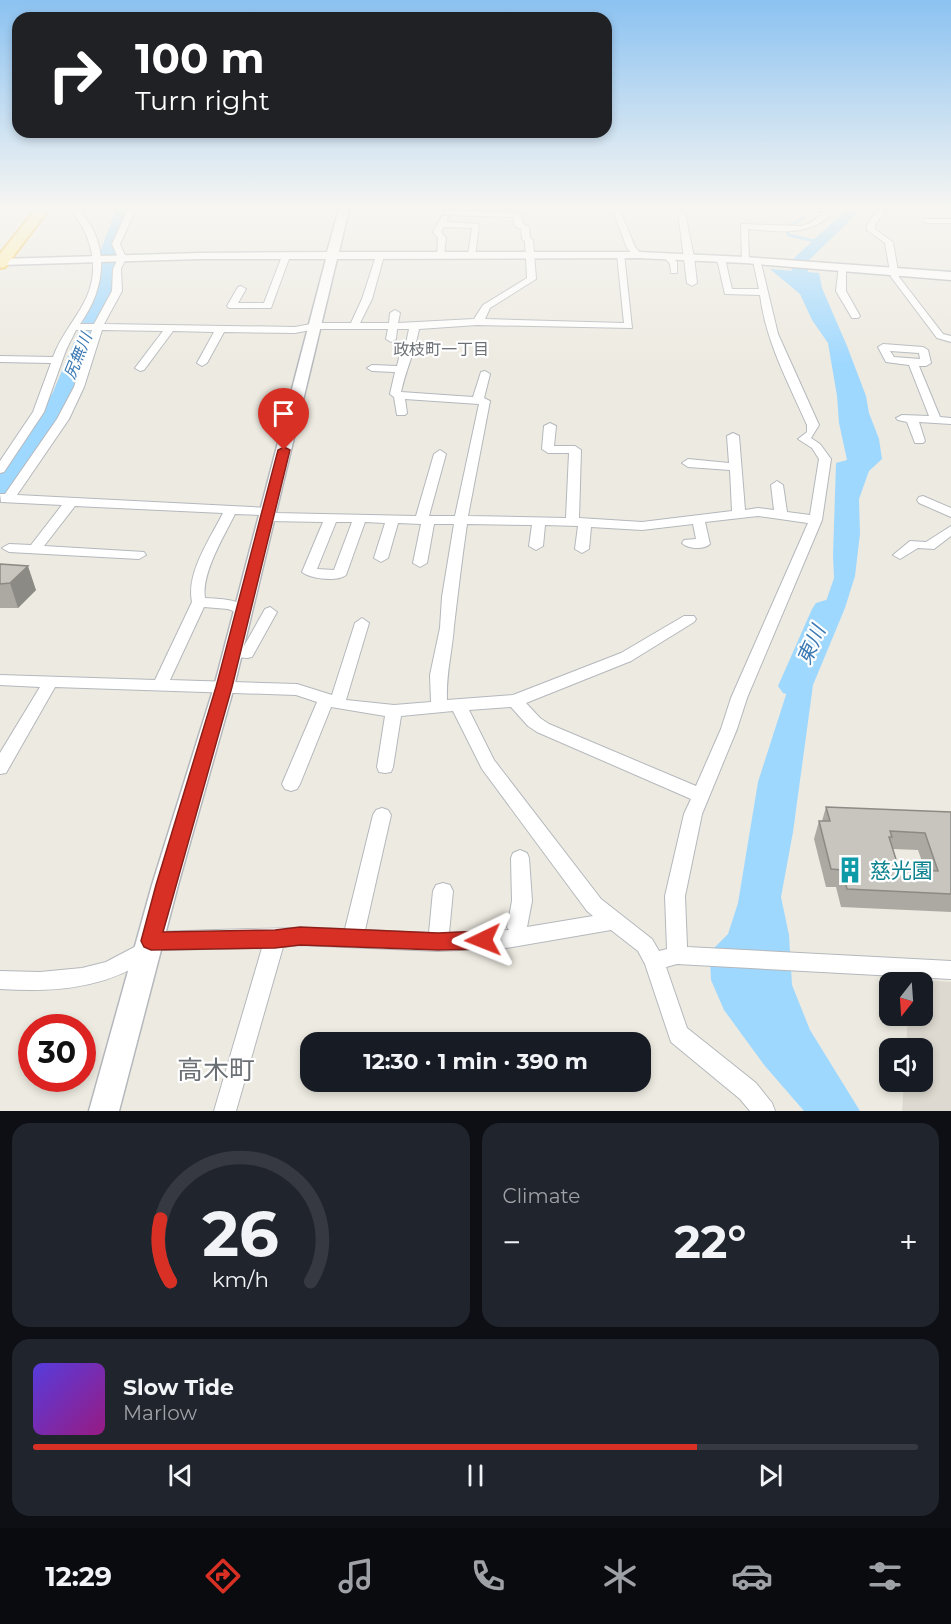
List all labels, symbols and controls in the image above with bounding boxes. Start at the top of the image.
text: 100 m [135,32,264,84]
icon: right [36,36,114,114]
text: Turn right [135,84,270,117]
water label: 尻無川 [60,328,97,382]
district label: 政枝町一丁目 [393,340,489,359]
pin [258,388,309,450]
icon: arrive [267,397,300,430]
water label: 東川 [792,620,831,668]
building icon: 慈光園 [835,855,865,885]
place label: 慈光園 [870,858,933,883]
position arrow [451,908,515,972]
north arrow [879,972,933,1026]
map controls [879,972,933,1092]
speed limit sign: 30 [18,1014,96,1092]
button: sound [879,1038,933,1092]
text: 12:30 · 1 min · 390 m [363,1048,588,1075]
district label: 高木町 [177,1054,255,1086]
text: Climate [503,1184,580,1208]
text: 26 [202,1196,279,1272]
text: 22° [674,1214,746,1269]
text: − [503,1222,521,1262]
text: + [899,1222,918,1262]
text: km/h [212,1266,269,1292]
text: Slow Tide [123,1374,234,1401]
text: Marlow [123,1401,197,1425]
icon: previous [164,1459,197,1492]
icon: pause [459,1459,492,1492]
icon: next [754,1459,787,1492]
icon: directions [202,1555,244,1597]
icon: music [335,1555,377,1597]
icon: phone [467,1555,509,1597]
icon: climate [599,1555,641,1597]
icon: car [731,1555,773,1597]
icon: filters [864,1555,906,1597]
text: 12:29 [45,1560,112,1593]

